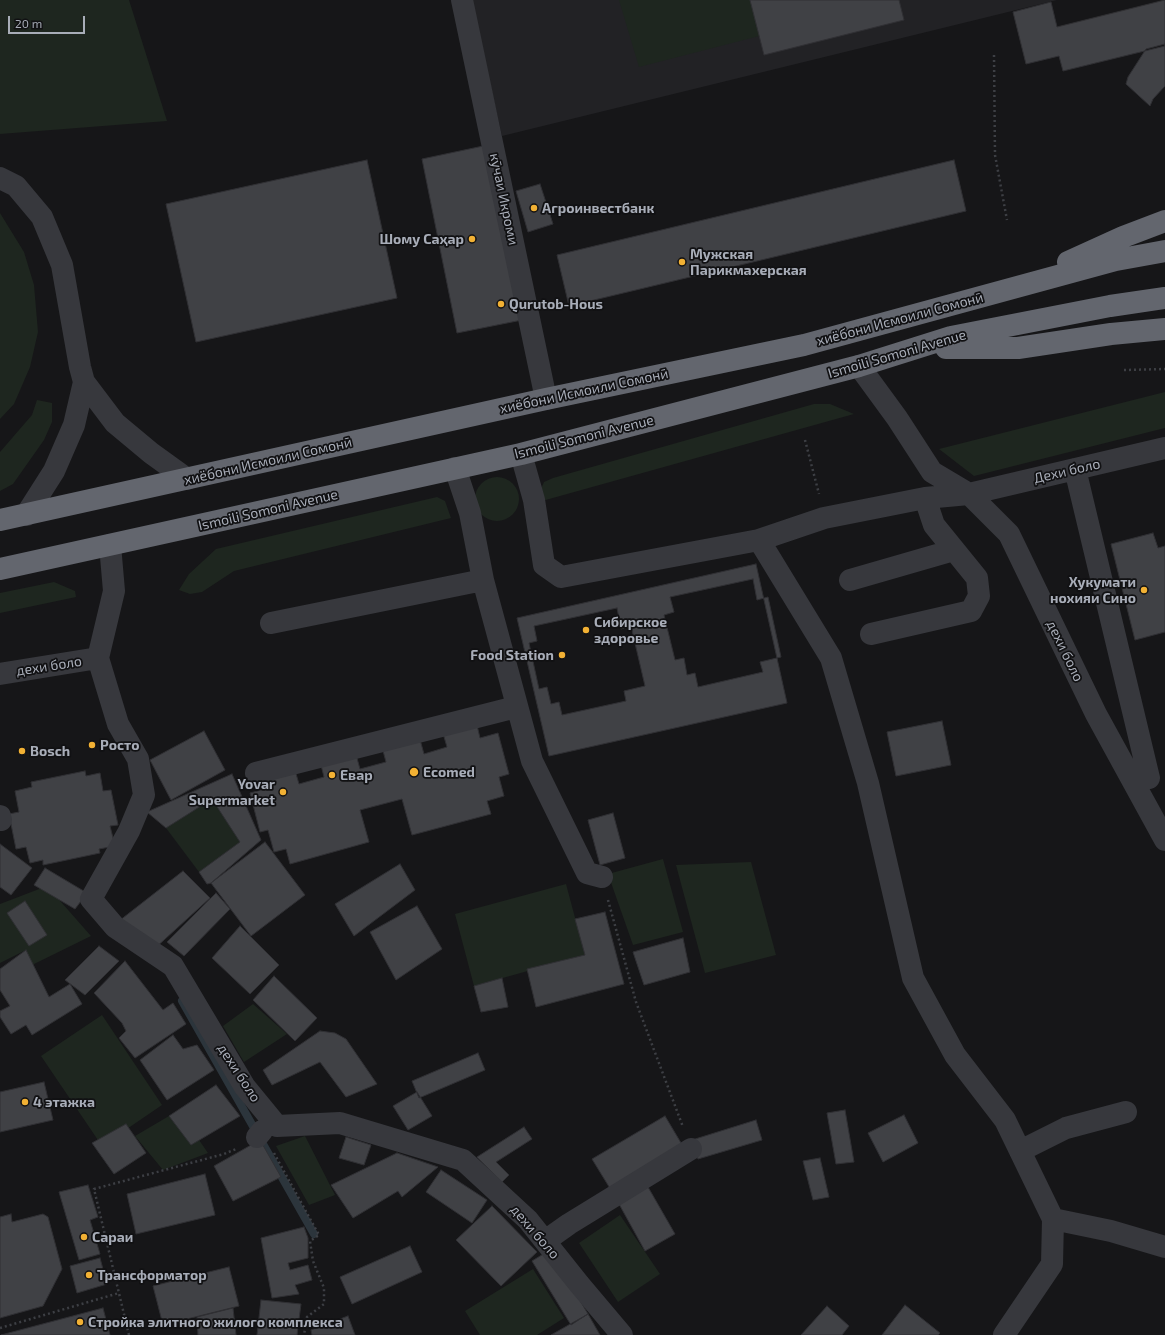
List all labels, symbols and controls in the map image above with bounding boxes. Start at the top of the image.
scale bar [10,8,87,34]
text: 20 m [15,16,42,30]
street label: кӯчаи Икроми [486,152,522,246]
place label: Агроинвестбанк [542,200,654,216]
marker: Агроинвестбанк [529,203,539,213]
place label: Шому Саҳар [379,231,464,247]
marker: Шому Саҳар [467,234,477,244]
place label: Мужская Парикмахерская [690,246,807,278]
marker: Мужская Парикмахерская [677,257,687,267]
street label: хиёбони Исмоили Сомонӣ [815,289,985,349]
place label: Qurutob-Hous [509,296,603,312]
marker: Qurutob-Hous [496,299,506,309]
street label: Ismoili Somoni Avenue [826,326,968,382]
street label: хиёбони Исмоили Сомонӣ [498,365,670,417]
street label: Ismoili Somoni Avenue [513,412,655,462]
street label: хиёбони Исмоили Сомонӣ [182,433,354,489]
street label: Дехи боло [1032,455,1102,487]
street label: Ismoili Somoni Avenue [196,486,340,534]
place label: Хукумати нохияи Сино [1050,574,1136,606]
marker: Хукумати нохияи Сино [1139,585,1149,595]
place label: Сибирское здоровье [594,614,667,646]
street label: дехи боло [1043,618,1087,684]
marker: Сибирское здоровье [581,625,591,635]
place label: Food Station [470,647,554,663]
marker: Food Station [557,650,567,660]
street label: дехи боло [15,653,83,679]
place label: Росто [100,737,139,753]
marker: Росто [87,740,97,750]
place label: Bosch [30,743,70,759]
marker: Bosch [17,746,27,756]
place label: Ecomed [423,764,475,780]
marker: Ecomed [408,766,420,778]
place label: Евар [340,767,373,783]
marker: Евар [327,770,337,780]
place label: Yovar Supermarket [189,776,275,808]
marker: Yovar Supermarket [278,787,288,797]
street label: дехи боло [214,1041,264,1105]
place label: 4 этажка [33,1094,95,1110]
marker: 4 этажка [20,1097,30,1107]
street label: дехи боло [507,1202,563,1262]
place label: Сараи [92,1229,133,1245]
marker: Сараи [79,1232,89,1242]
place label: Трансформатор [97,1267,207,1283]
marker: Трансформатор [84,1270,94,1280]
place label: Стройка элитного жилого комплекса [88,1314,343,1330]
marker: Стройка элитного жилого комплекса [75,1317,85,1327]

